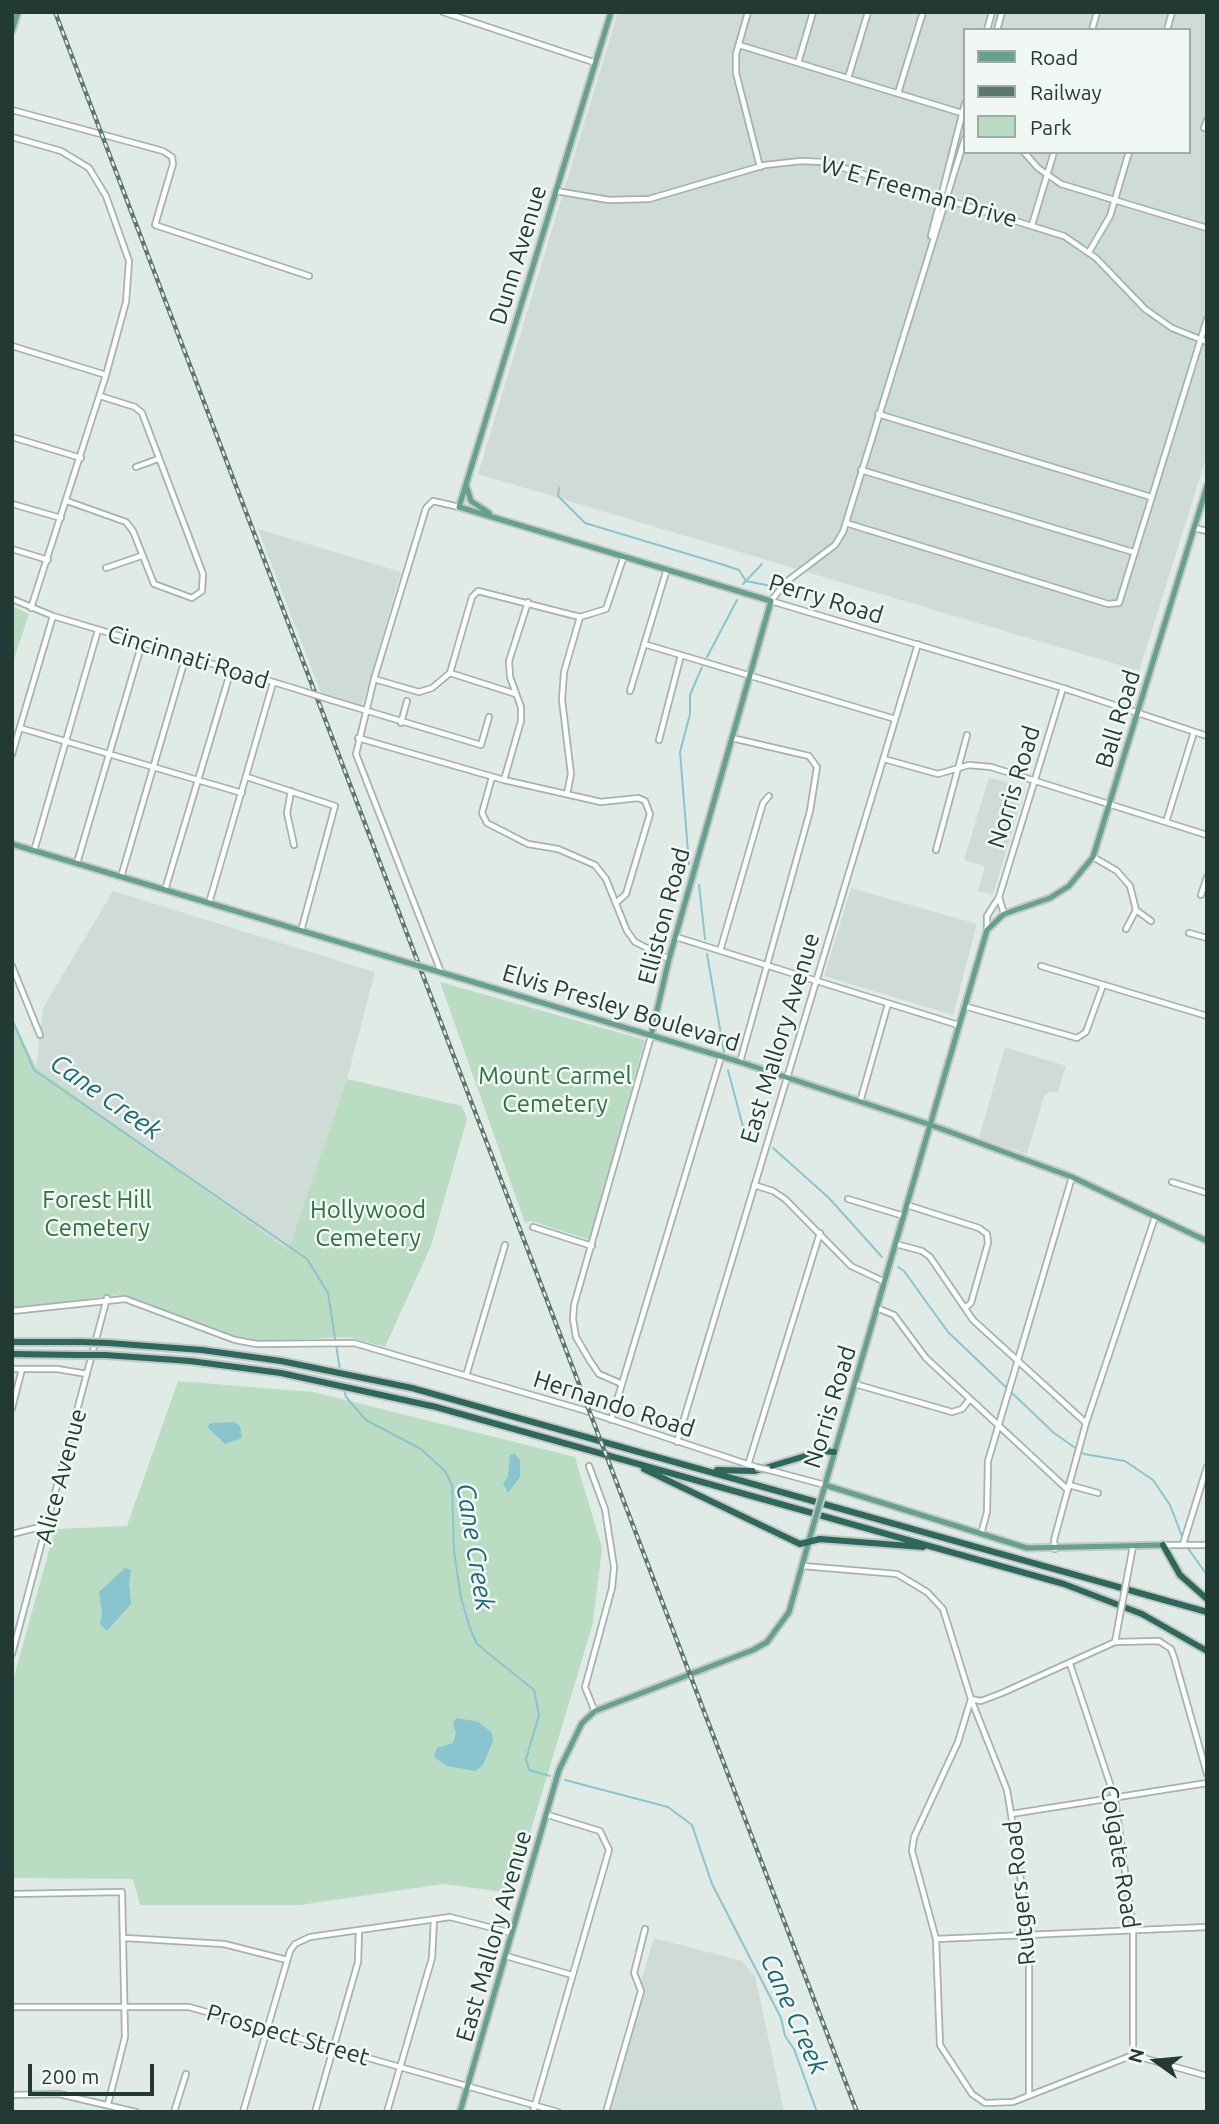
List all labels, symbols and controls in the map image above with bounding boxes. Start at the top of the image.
legend [964,28,1191,154]
text: Road [1030,45,1078,69]
text: Railway [1030,80,1102,104]
text: Park [1030,115,1072,139]
street label: W E Freeman Drive [817,150,1021,234]
street label: Dunn Avenue [483,182,553,328]
street label: Perry Road [765,568,887,630]
street label: Cincinnati Road [104,619,272,695]
street label: Ball Road [1089,667,1147,771]
street label: Norris Road [982,722,1046,852]
street label: Elliston Road [632,845,696,987]
street label: East Mallory Avenue [734,929,826,1147]
street label: Elvis Presley Boulevard [499,958,743,1058]
water label: Cane Creek [44,1047,168,1147]
park label: Mount Carmel Cemetery [478,1062,632,1118]
park label: Forest Hill Cemetery [42,1186,152,1242]
park label: Hollywood Cemetery [310,1196,426,1252]
street label: Norris Road [798,1342,862,1472]
street label: Hernando Road [530,1364,698,1444]
street label: Alice Avenue [29,1405,93,1547]
water label: Cane Creek [450,1481,500,1613]
street label: Colgate Road [1094,1783,1146,1931]
street label: Rutgers Road [998,1819,1042,1967]
street label: East Mallory Avenue [450,1827,538,2045]
water label: Cane Creek [754,1949,834,2079]
street label: Prospect Street [203,1998,373,2072]
north arrow [1121,2026,1191,2096]
text: N [1123,2046,1148,2065]
scale bar [32,2050,158,2094]
text: 200 m [41,2064,99,2088]

